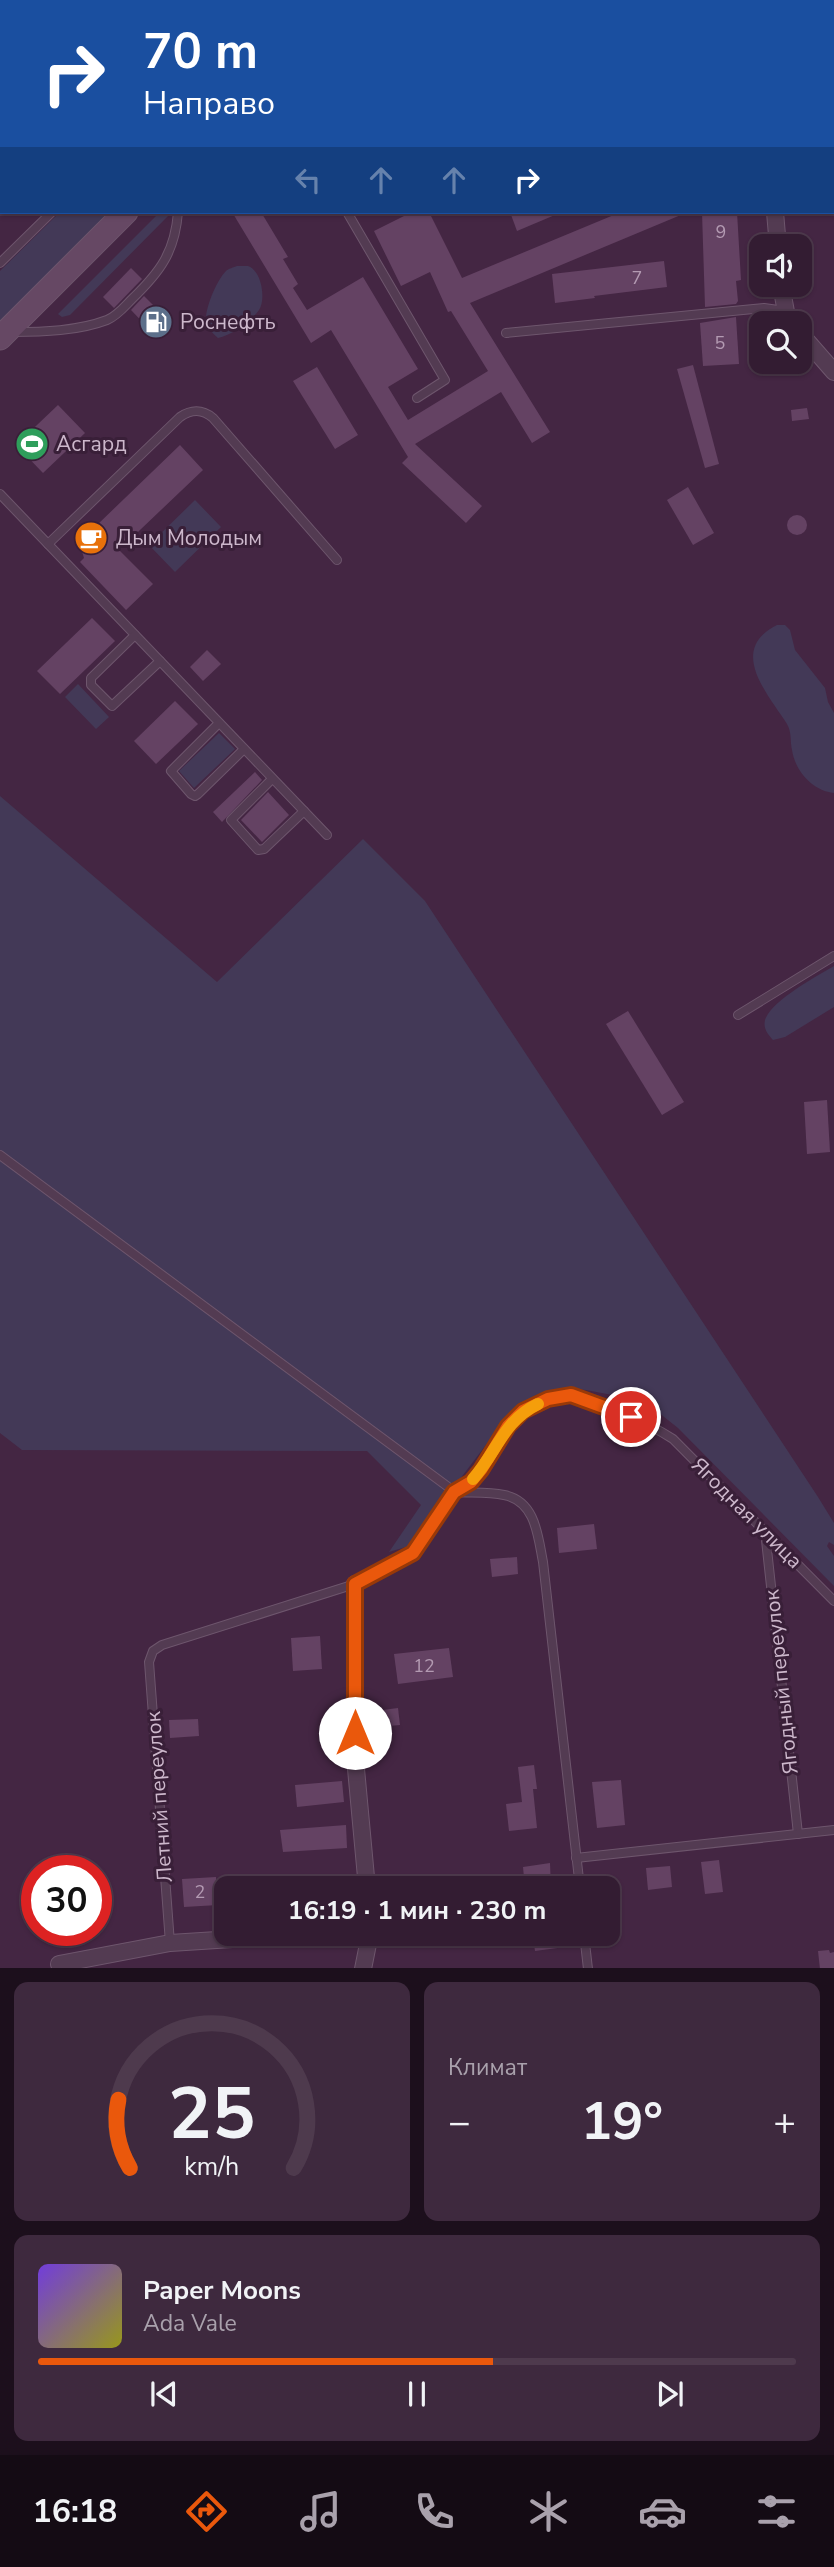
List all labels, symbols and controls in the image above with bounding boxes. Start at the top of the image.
text: 70 m [143,18,258,85]
icon: right [28,28,119,119]
text: Направо [143,82,275,125]
icon: left [289,161,327,199]
icon: ahead [362,161,400,199]
icon: ahead [435,161,473,199]
icon: right [508,161,546,199]
house number: 9 [716,220,726,244]
map controls [749,234,812,374]
button: sound [749,234,812,297]
house number: 7 [632,266,642,290]
fuel station icon: Роснефть [137,303,175,341]
place label: Роснефть [180,308,276,336]
button: search [749,311,812,374]
house number: 5 [715,331,725,355]
sports icon: Асгард [13,425,51,463]
place label: Асгард [56,430,127,458]
cafe icon: Дым Молодым [72,519,110,557]
place label: Дым Молодым [116,524,262,552]
pin [601,1387,661,1447]
icon: arrive [612,1398,650,1436]
street label: Ягодная улица [685,1451,809,1575]
street label: Ягодный переулок [757,1587,805,1776]
house number: 12 [413,1654,435,1678]
position arrow [318,1696,392,1770]
street label: Летний переулок [139,1710,179,1883]
speed limit sign: 30 [21,1855,112,1946]
house number: 2 [195,1880,205,1904]
text: 16:19 · 1 мин · 230 m [288,1893,546,1928]
text: Климат [448,2052,527,2083]
text: 25 [168,2064,256,2164]
text: 19° [581,2086,663,2157]
text: − [448,2097,471,2148]
text: + [773,2097,796,2148]
text: km/h [184,2149,240,2183]
text: Paper Moons [143,2273,301,2308]
text: Ada Vale [143,2308,237,2339]
icon: previous [145,2375,183,2413]
icon: pause [398,2375,436,2413]
icon: next [651,2375,689,2413]
icon: directions [182,2487,231,2536]
icon: music [296,2487,345,2536]
icon: phone [410,2487,459,2536]
icon: climate [524,2487,573,2536]
icon: car [638,2487,687,2536]
icon: filters [752,2487,801,2536]
text: 16:18 [33,2490,117,2533]

